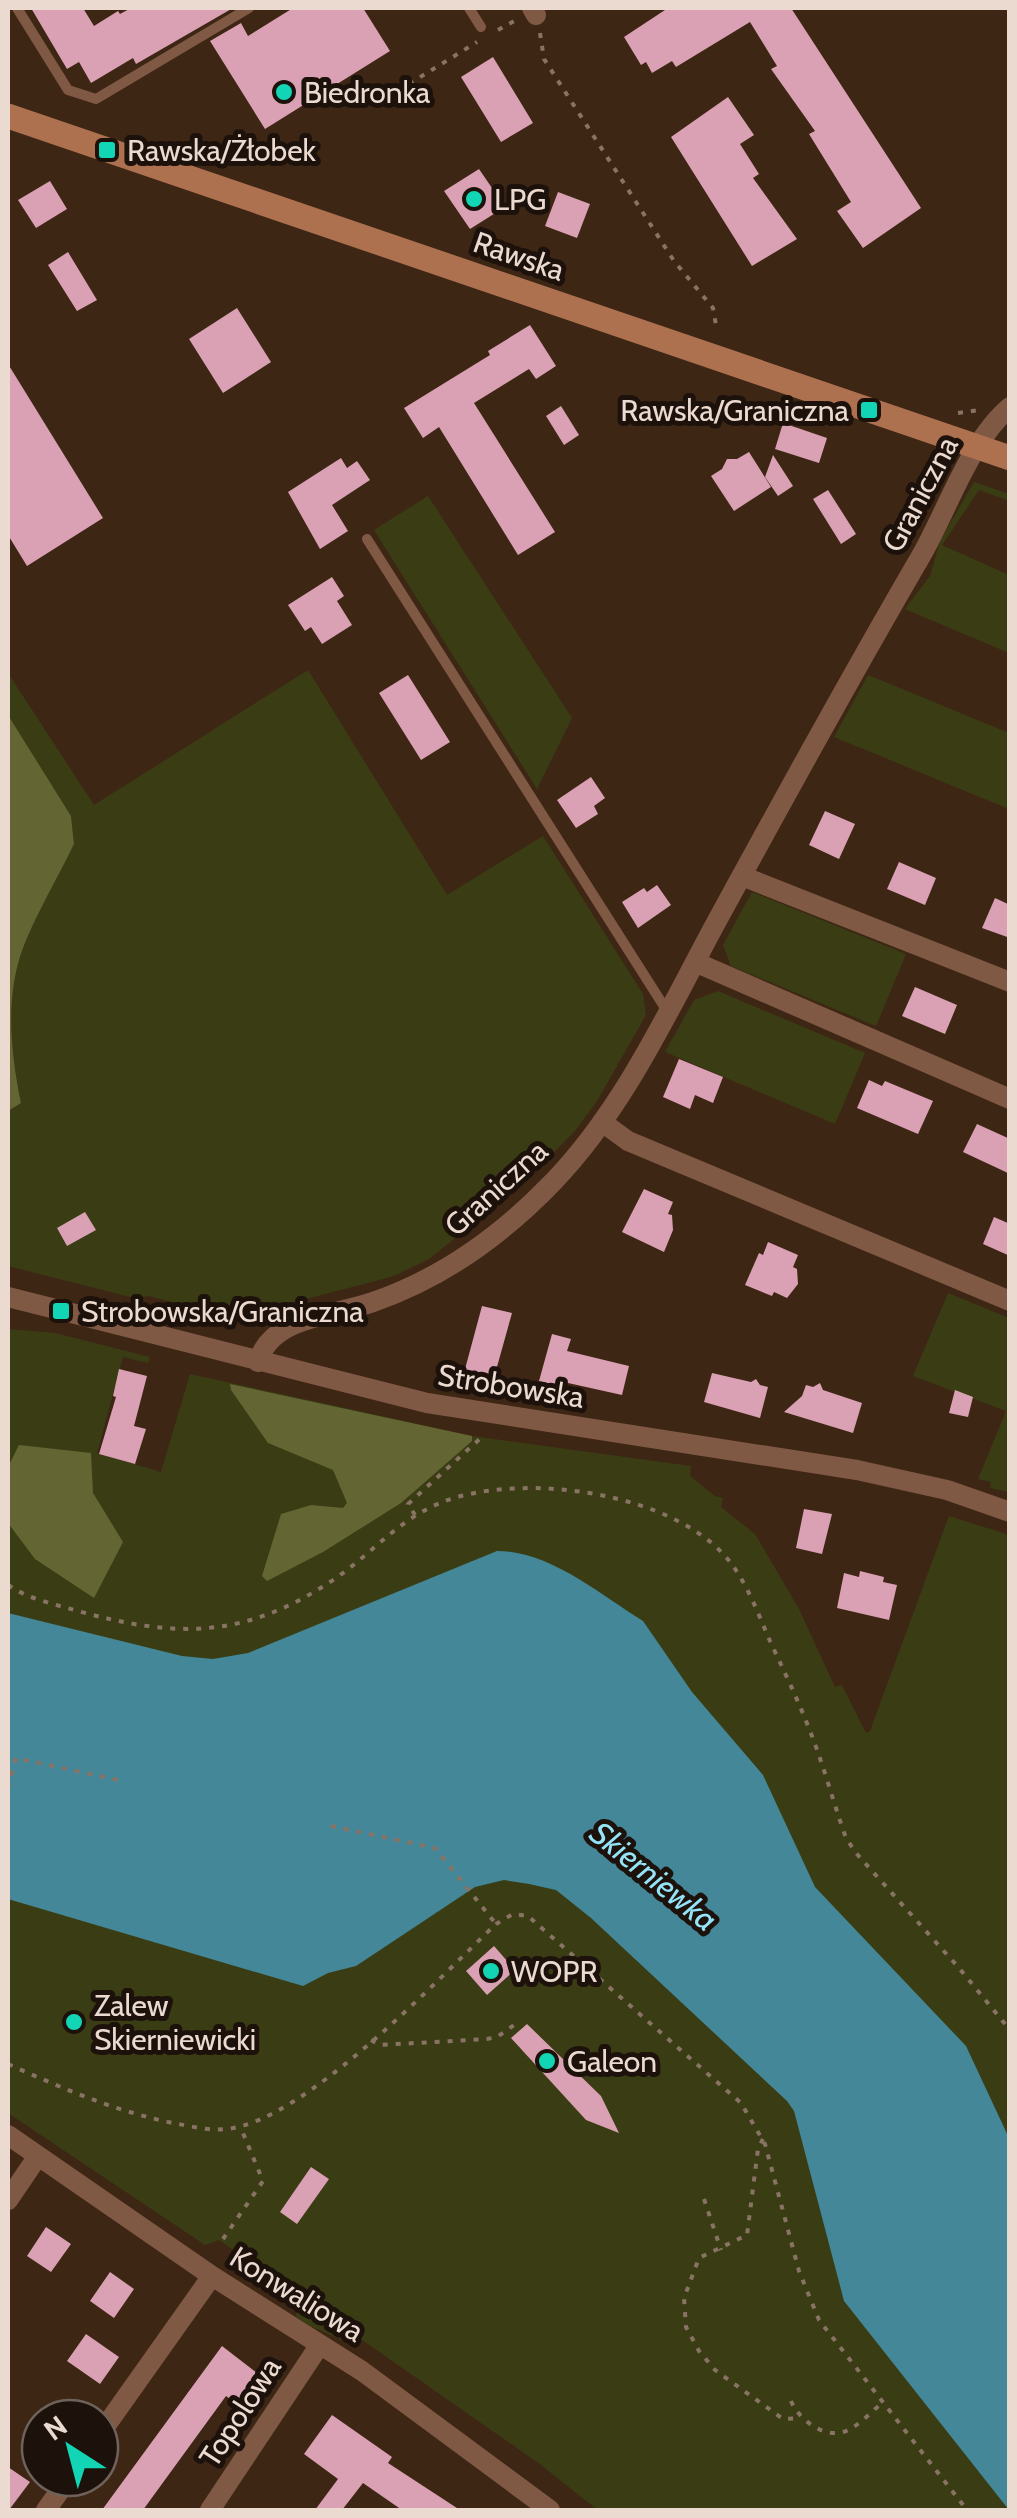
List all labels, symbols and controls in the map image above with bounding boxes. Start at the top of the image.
place label: Biedronka [304,74,431,111]
marker: Biedronka [273,81,295,103]
place label: Rawska/Żłobek [127,132,317,169]
marker: Rawska/Żłobek [96,139,118,161]
place label: LPG [494,181,546,218]
marker: LPG [463,188,485,210]
street label: Rawska [469,223,570,289]
place label: Rawska/Graniczna [620,392,850,429]
marker: Rawska/Graniczna [858,399,880,421]
street label: Graniczna [874,429,966,558]
street label: Graniczna [437,1132,556,1244]
place label: Strobowska/Graniczna [81,1293,364,1330]
marker: Strobowska/Graniczna [50,1300,72,1322]
street label: Strobowska [435,1356,587,1416]
water label: Skierniewka [583,1813,725,1939]
place label: WOPR [511,1953,598,1990]
marker: WOPR [480,1960,502,1982]
place label: Zalew Skierniewicki [94,1987,256,2058]
marker: Zalew Skierniewicki [63,2011,85,2033]
place label: Galeon [567,2043,657,2080]
marker: Galeon [536,2050,558,2072]
street label: Konwaliowa [223,2238,371,2350]
street label: Topolowa [191,2350,289,2474]
north arrow [20,2398,120,2498]
text: N [37,2408,73,2447]

